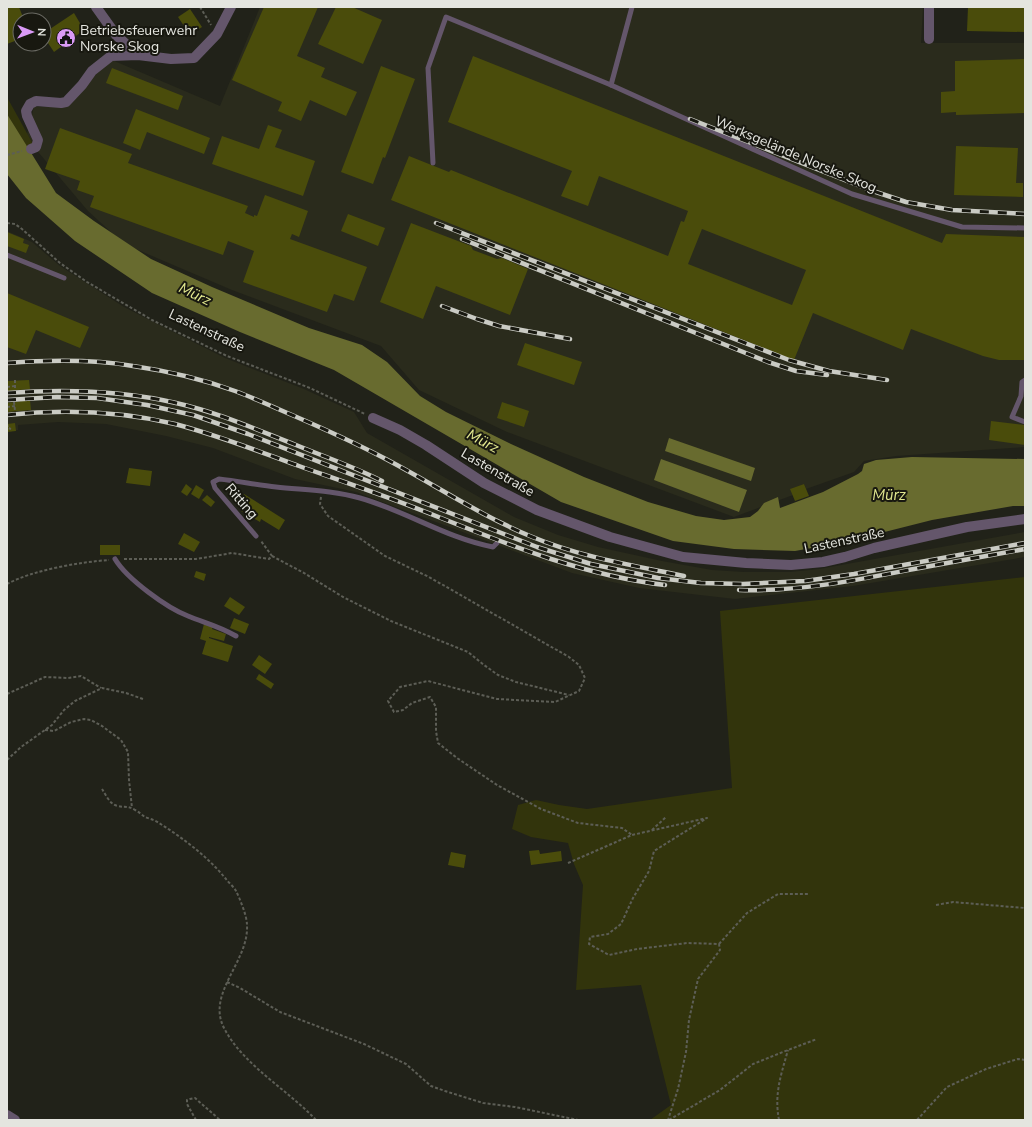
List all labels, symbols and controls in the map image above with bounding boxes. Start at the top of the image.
north arrow [12,12,52,52]
place label: Betriebsfeuerwehr Norske Skog [80,21,197,56]
public building icon: Betriebsfeuerwehr Norske Skog [55,27,77,49]
text: N [34,28,49,36]
street label: Werksgelände Norske Skog [712,112,880,197]
water label: Mürz [176,278,215,310]
street label: Lastenstraße [166,305,248,356]
water label: Mürz [463,424,503,458]
street label: Lastenstraße [458,444,538,501]
street label: Ritting [221,479,262,523]
water label: Mürz [872,485,906,505]
street label: Lastenstraße [802,523,886,558]

